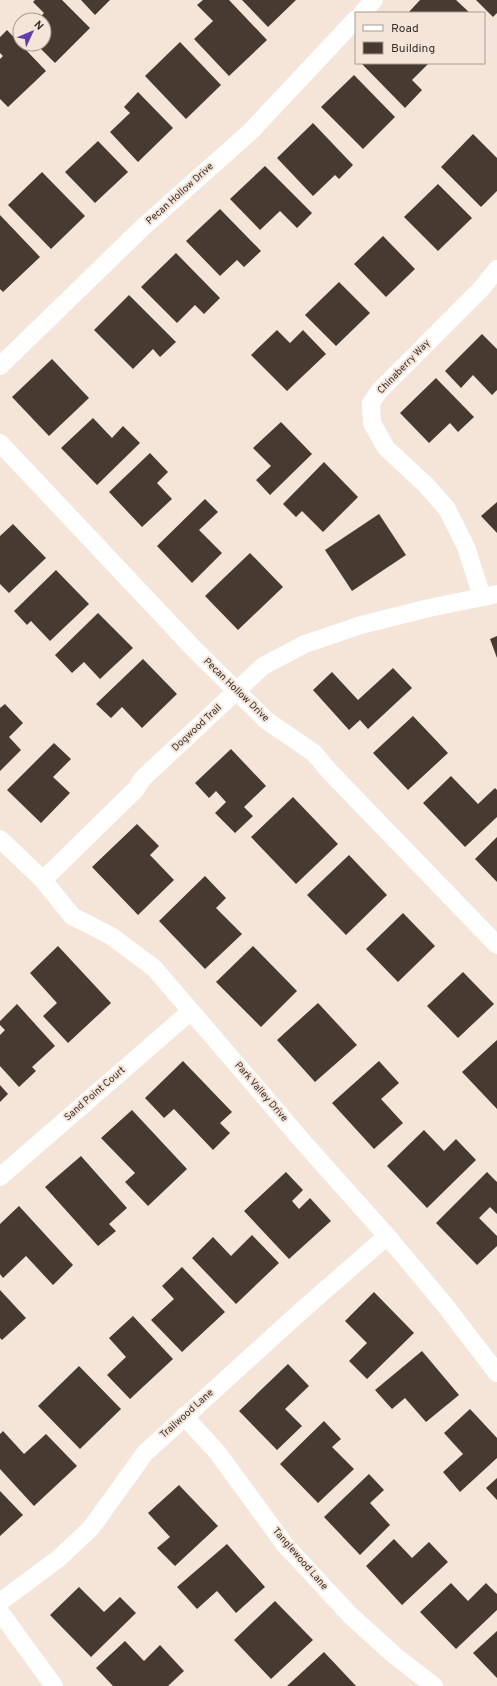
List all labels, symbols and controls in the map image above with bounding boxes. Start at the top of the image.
north arrow [12,12,52,52]
legend [355,12,485,64]
text: N [31,18,46,33]
text: Road [391,21,419,37]
text: Building [391,41,435,57]
street label: Pecan Hollow Drive [143,160,217,228]
street label: Chinaberry Way [375,337,433,397]
street label: Pecan Hollow Drive [200,655,272,725]
street label: Dogwood Trail [169,702,225,754]
street label: Park Valley Drive [231,1059,291,1125]
street label: Sand Point Court [62,1064,128,1124]
street label: Trailwood Lane [157,1387,217,1441]
street label: Tanglewood Lane [269,1525,331,1593]

